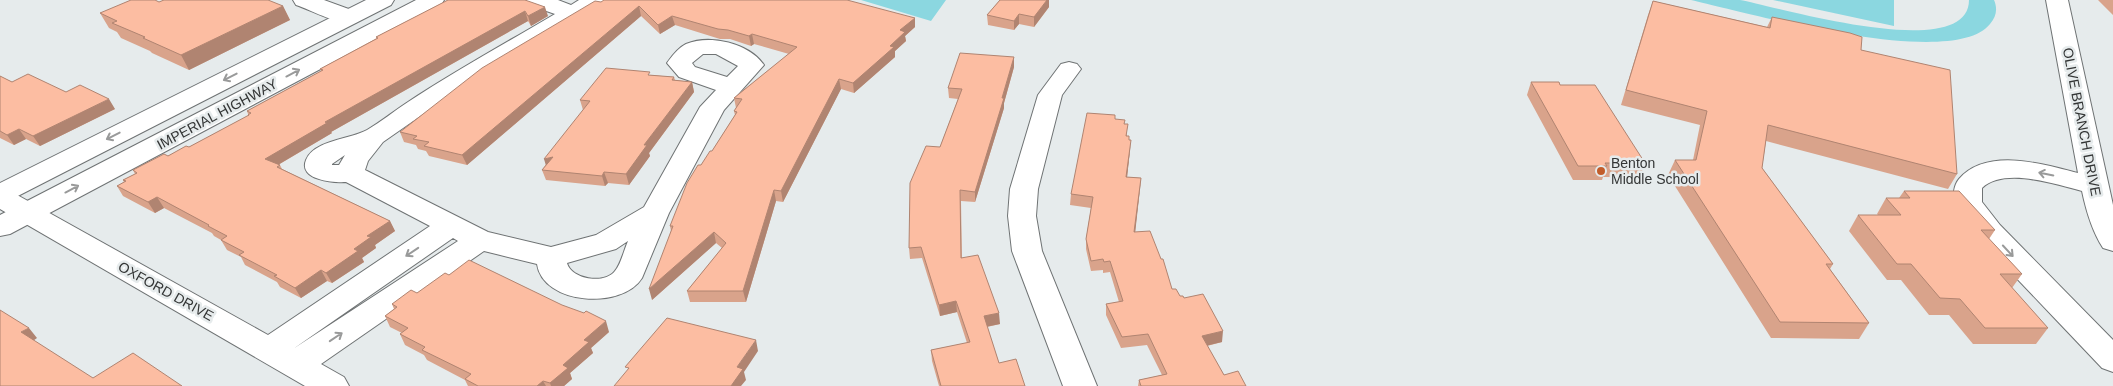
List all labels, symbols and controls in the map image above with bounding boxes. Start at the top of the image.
street label: OLIVE BRANCH DRIVE [2060,46,2104,198]
one-way arrow [286,68,301,78]
one-way arrow [223,73,238,83]
street label: IMPERIAL HIGHWAY [154,75,281,153]
one-way arrow [106,131,121,141]
place label: Benton Middle School [1611,155,1699,187]
marker: Benton Middle School [1595,165,1607,177]
one-way arrow [2038,169,2054,178]
one-way arrow [64,184,79,193]
one-way arrow [2002,244,2014,257]
one-way arrow [405,247,419,257]
street label: OXFORD DRIVE [116,258,216,324]
one-way arrow [329,332,343,342]

